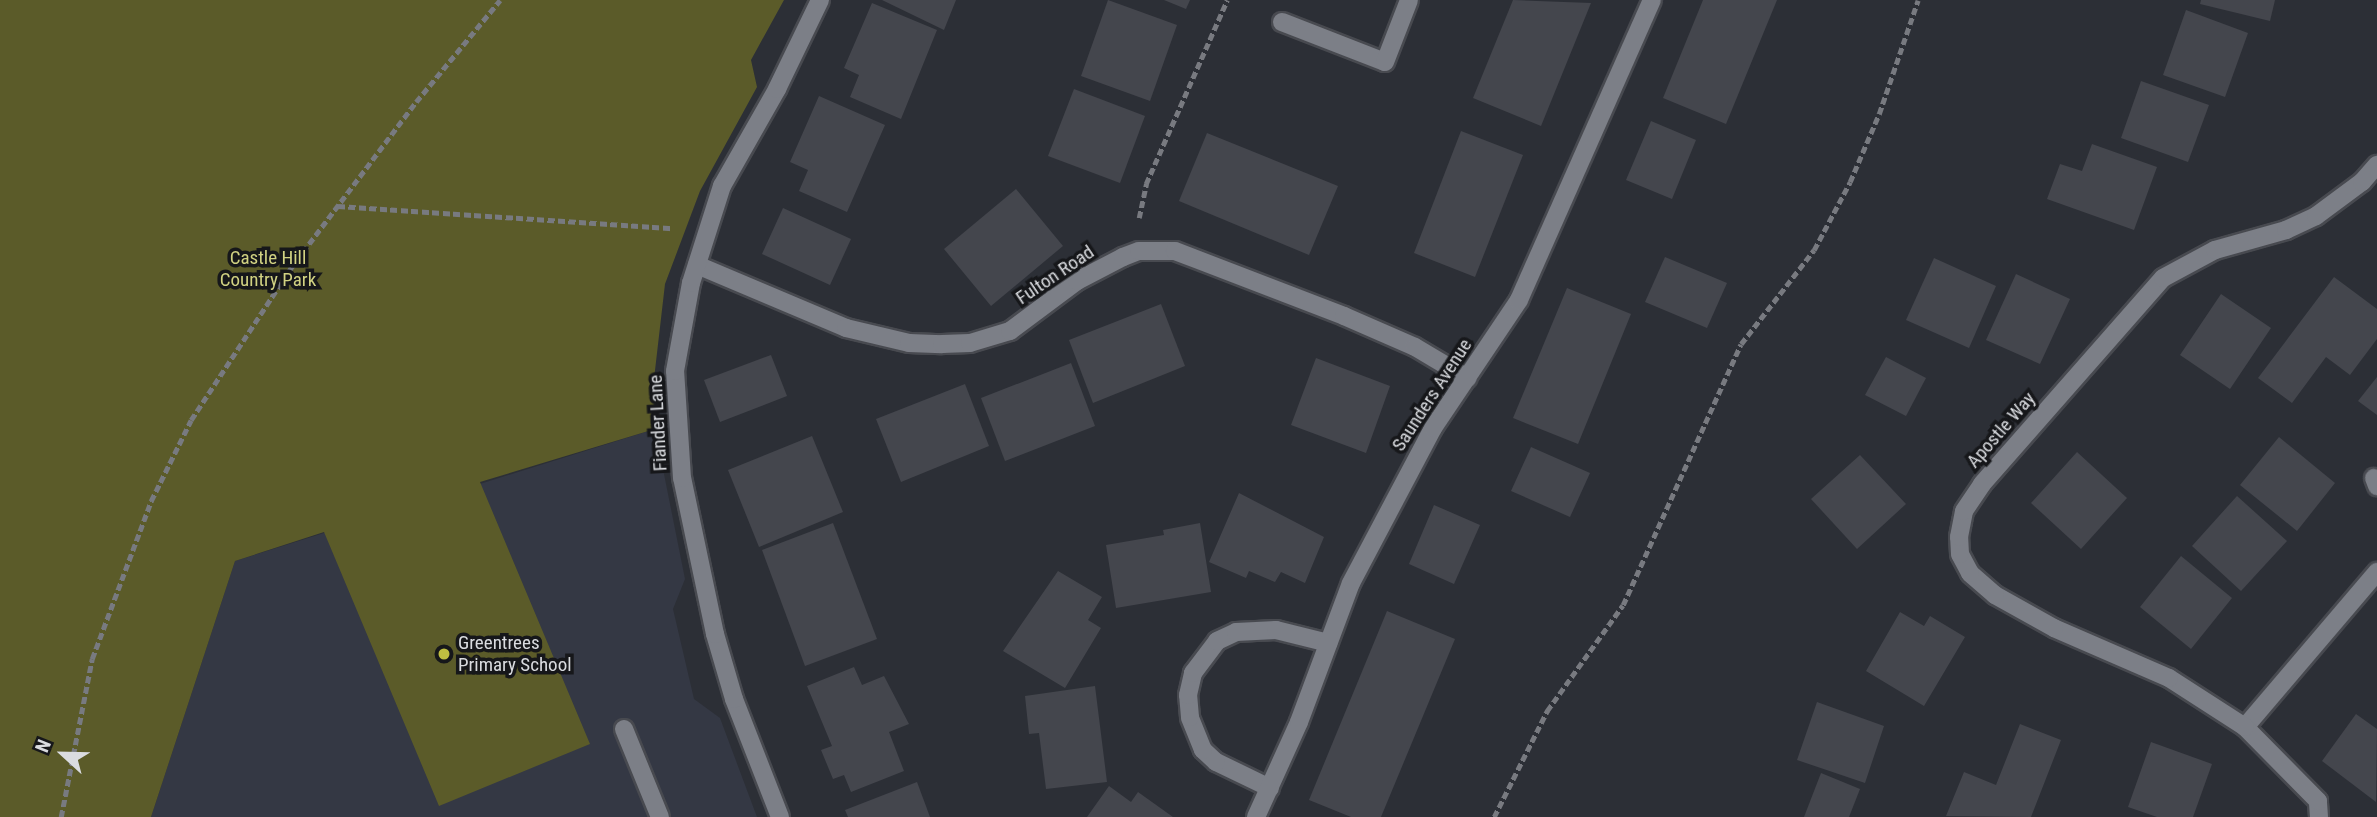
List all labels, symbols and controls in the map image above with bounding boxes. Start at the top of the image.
street label: Fulton Road [1012,241,1098,309]
park label: Castle Hill Country Park [220,247,316,291]
street label: Saunders Avenue [1387,335,1477,455]
street label: Fiander Lane [644,374,672,472]
street label: Apostle Way [1962,387,2040,473]
place label: Greentrees Primary School [458,632,572,676]
marker: Greentrees Primary School [436,646,452,662]
north arrow [28,719,98,789]
text: N [30,736,56,756]

